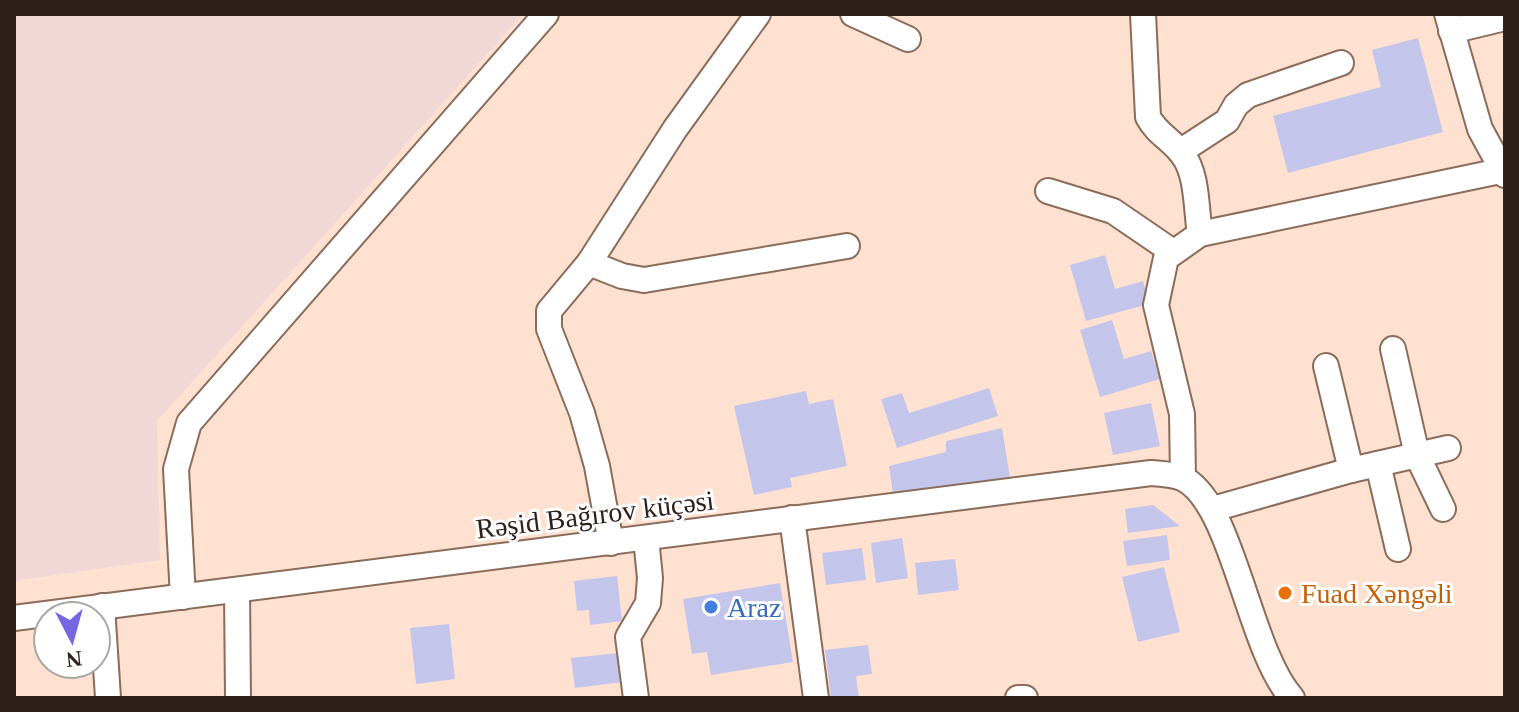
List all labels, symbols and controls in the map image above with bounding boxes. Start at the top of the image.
street label: Rəşid Bağırov küçəsi [474,484,716,544]
place label: Fuad Xəngəli [1301,578,1453,609]
marker: Fuad Xəngəli [1276,584,1294,602]
place label: Araz [727,592,781,623]
marker: Araz [702,598,720,616]
north arrow [32,600,112,680]
text: N [65,646,83,673]

